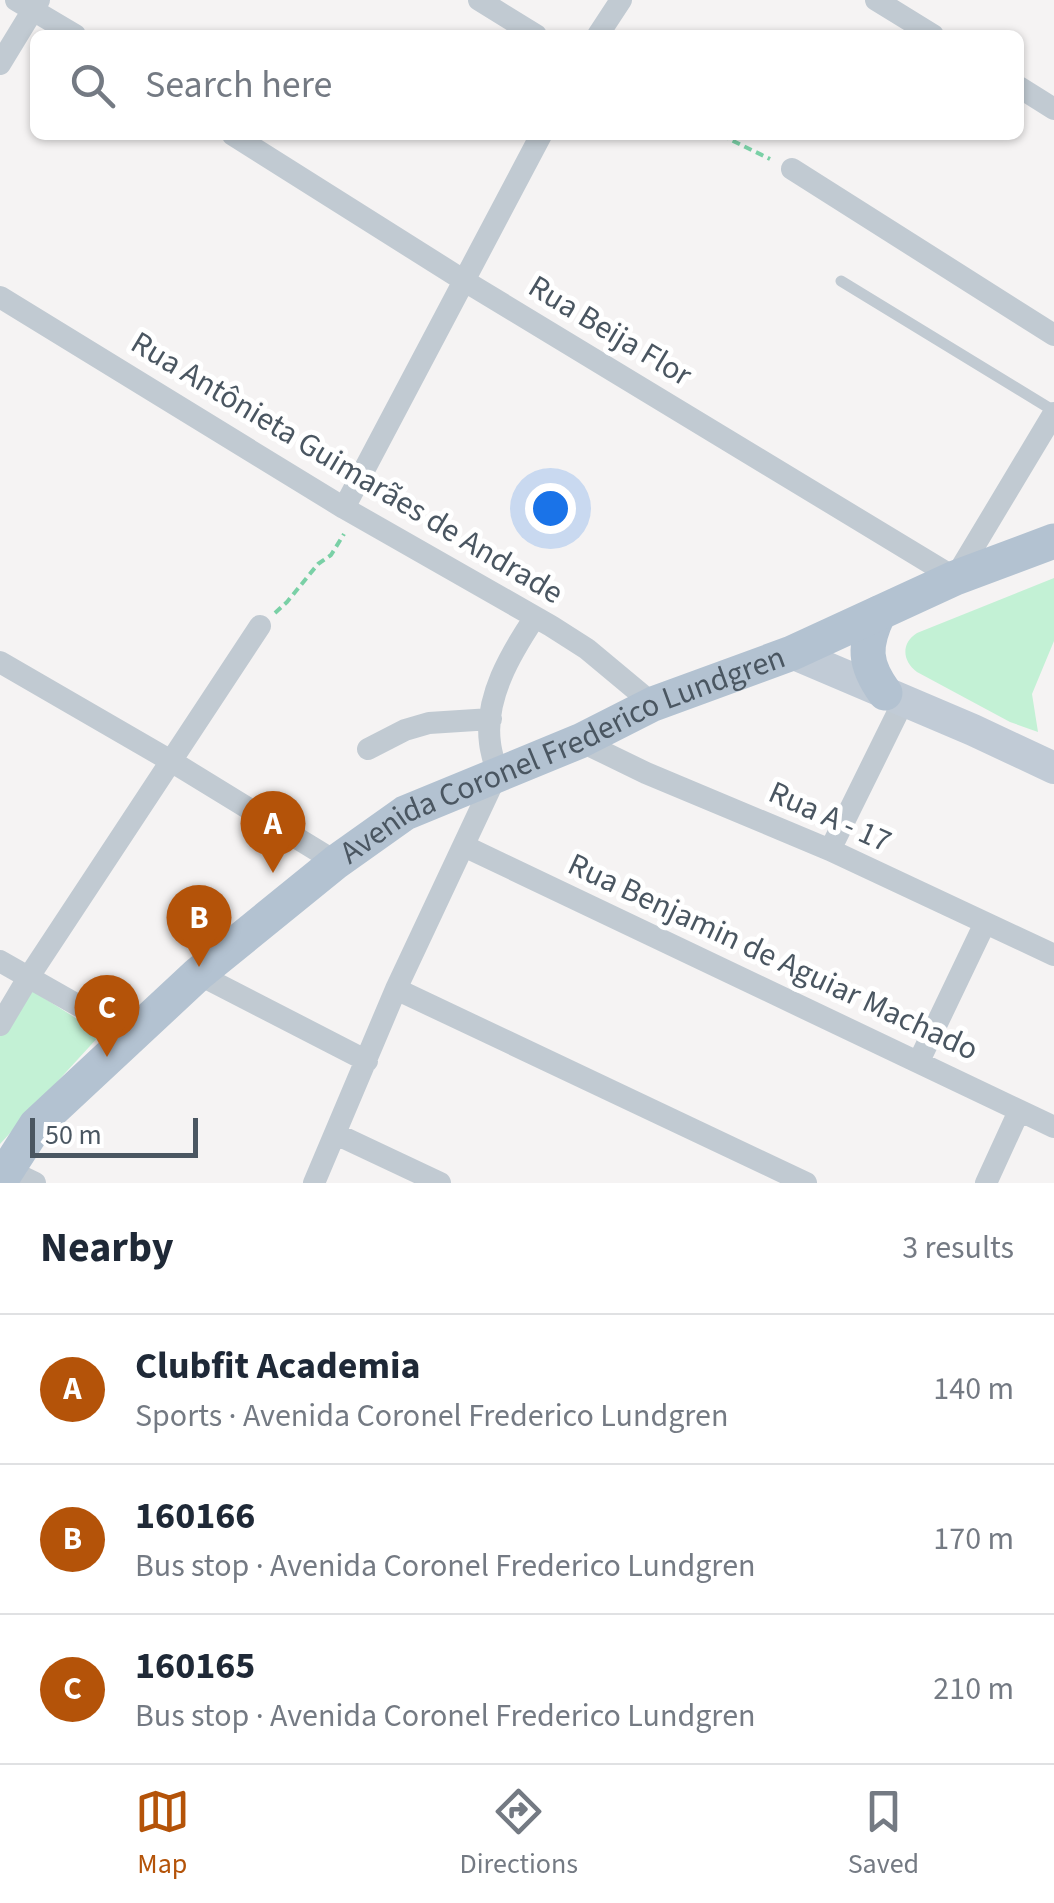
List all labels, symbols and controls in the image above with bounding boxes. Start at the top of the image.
search box [30,30,1024,140]
icon: search [65,58,120,113]
text: Search here [145,58,332,112]
street label: Rua Beija Flor [519,264,701,398]
street label: Rua Antônieta Guimarães de Andrade [122,320,572,616]
your location [525,483,576,534]
street label: Avenida Coronel Frederico Lundgren [330,634,792,875]
street label: Rua A - 17 [761,770,899,864]
pin: A [240,790,306,873]
street label: Rua Benjamin de Aguiar Machado [560,842,986,1072]
pin: B [166,884,232,967]
pin: C [74,974,140,1057]
scale bar [30,1113,198,1158]
text: 50 m [45,1115,102,1155]
text: Nearby [40,1218,174,1278]
text: 3 results [902,1225,1014,1271]
text: Clubfit Academia [135,1339,421,1393]
text: A [63,1366,82,1412]
text: 140 m [933,1366,1014,1412]
text: Sports · Avenida Coronel Frederico Lundgren [135,1393,728,1439]
text: 160166 [135,1489,255,1543]
text: B [63,1516,82,1562]
text: 170 m [933,1516,1014,1562]
text: Bus stop · Avenida Coronel Frederico Lundgren [135,1543,756,1589]
text: 160165 [135,1639,255,1693]
text: C [63,1666,82,1712]
text: 210 m [933,1666,1014,1712]
text: Bus stop · Avenida Coronel Frederico Lundgren [135,1693,756,1739]
tab: Map [135,1784,190,1884]
tab: Directions [460,1784,578,1884]
tab: Saved [848,1784,919,1884]

